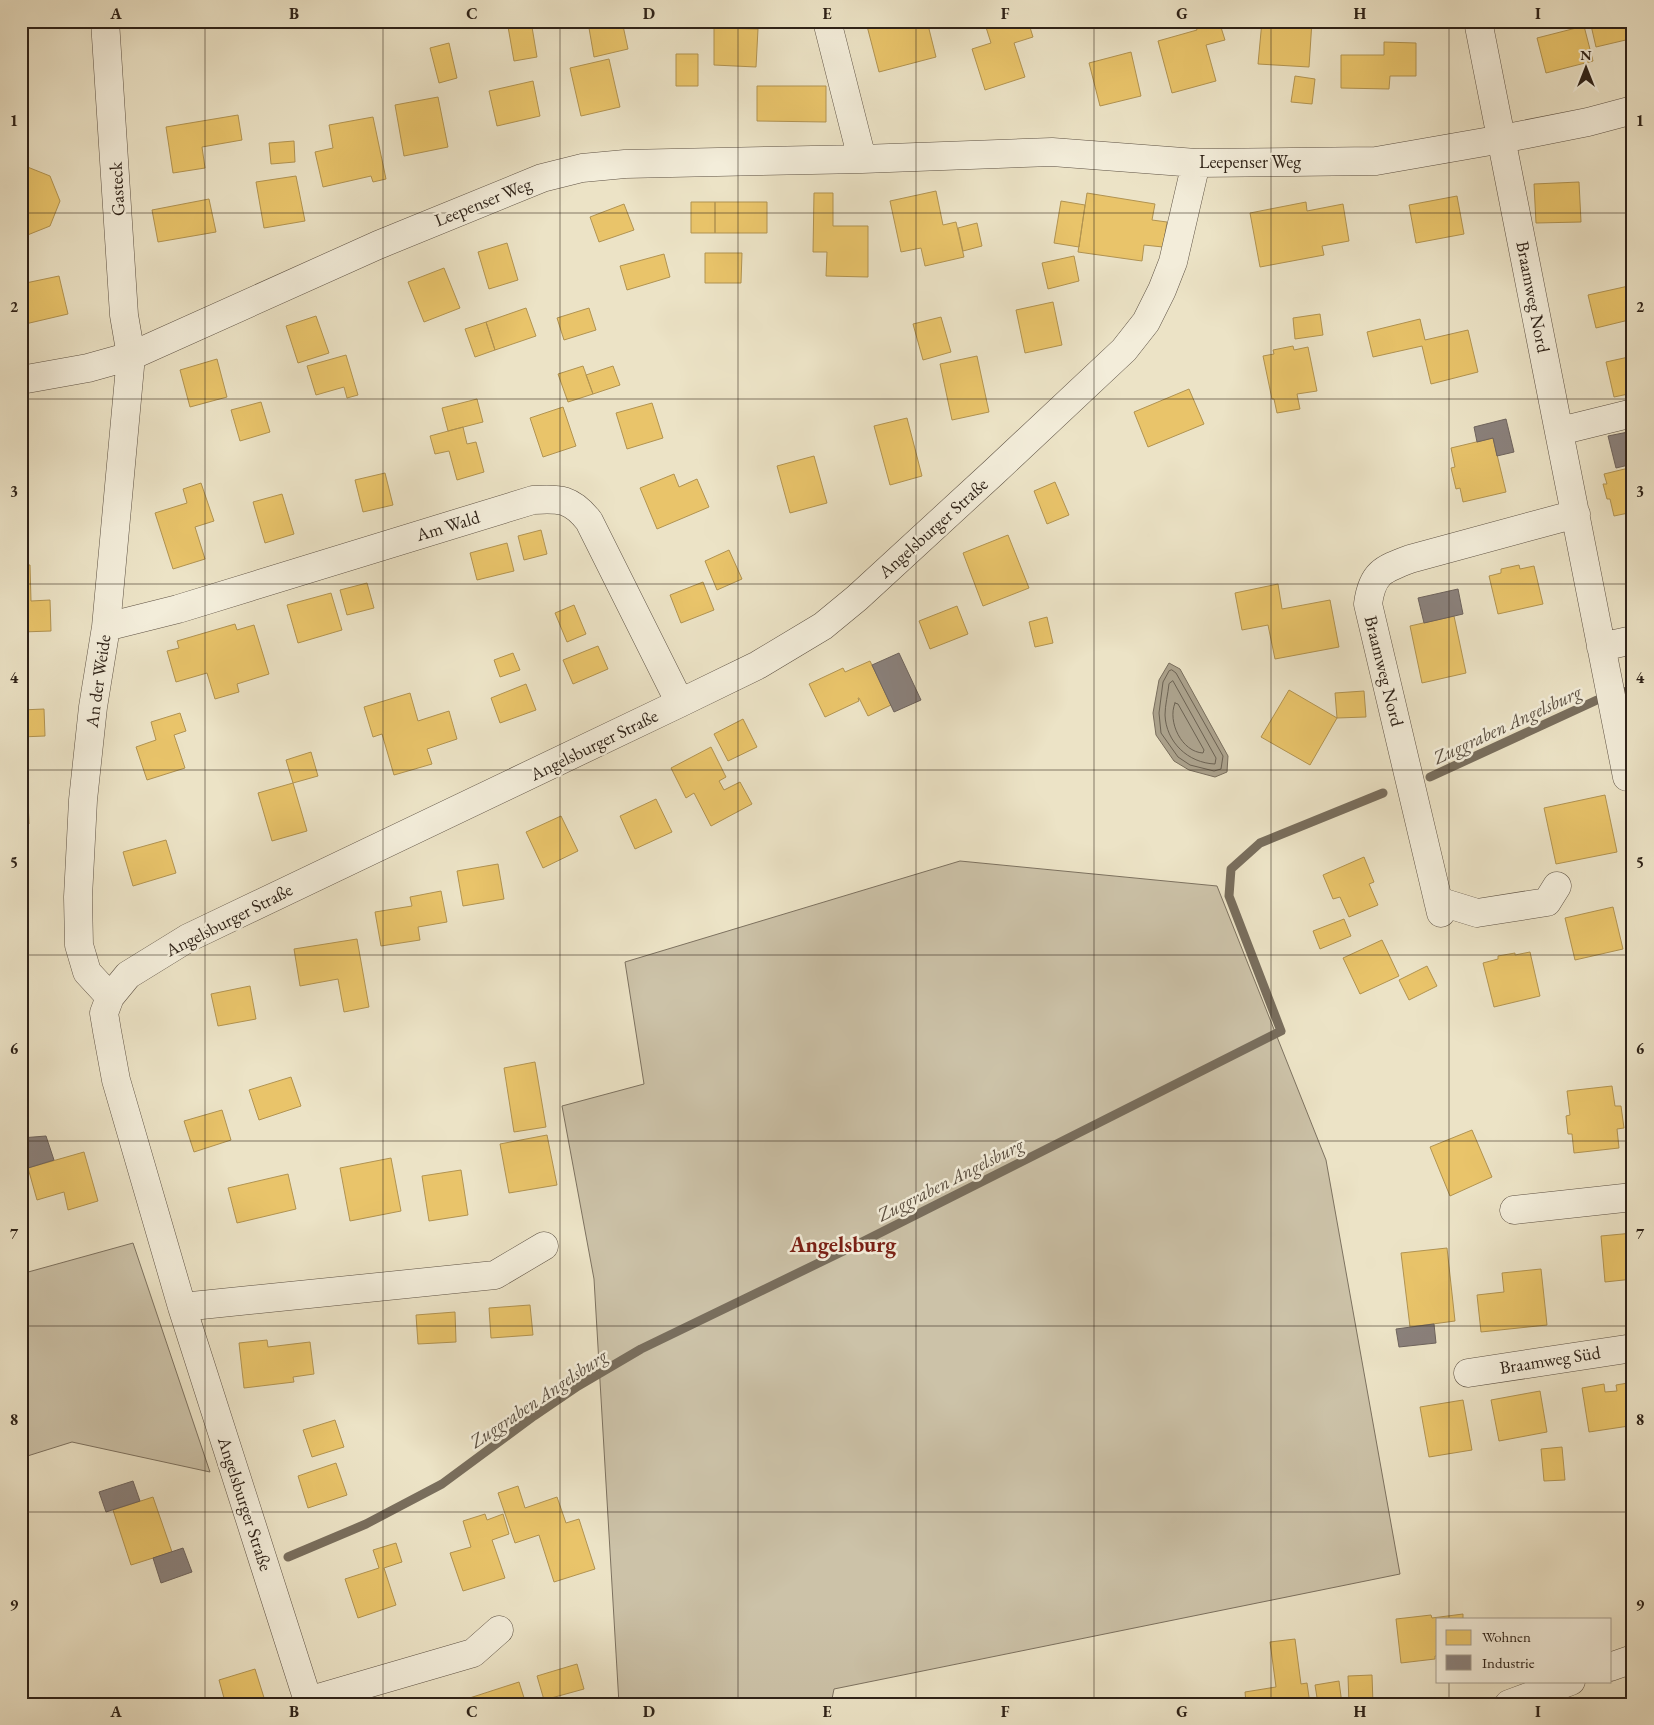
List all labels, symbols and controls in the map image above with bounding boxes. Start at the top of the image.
text: A [109,3,122,24]
text: B [289,3,299,24]
text: C [466,3,478,24]
text: D [643,3,655,24]
text: E [822,3,832,24]
text: F [1001,3,1010,24]
text: G [1176,3,1188,24]
text: H [1354,3,1367,24]
text: I [1535,3,1541,24]
north arrow [1562,42,1612,92]
text: N [1580,46,1592,64]
text: 1 [10,110,18,131]
text: 1 [1636,110,1644,131]
street label: Leepenser Weg [1199,150,1301,173]
street label: Gasteck [104,161,129,217]
street label: Leepenser Weg [431,172,535,231]
street label: Braamweg Nord [1511,239,1556,355]
text: 2 [10,296,19,317]
text: 2 [1636,296,1645,317]
street label: Angelsburger Straße [872,472,992,584]
text: 3 [10,481,18,502]
text: 3 [1636,481,1644,502]
street label: Am Wald [412,505,483,546]
street label: Braamweg Nord [1360,613,1410,729]
street label: An der Weide [79,633,115,730]
text: 4 [10,667,19,688]
text: 4 [1636,667,1645,688]
water label: Zuggraben Angelsburg [1428,679,1587,770]
street label: Angelsburger Straße [525,704,662,786]
text: 5 [10,852,18,873]
text: 5 [1636,852,1644,873]
street label: Angelsburger Straße [161,878,296,962]
text: 6 [10,1038,19,1059]
text: 6 [1636,1038,1645,1059]
water label: Zuggraben Angelsburg [872,1131,1029,1228]
text: 7 [10,1223,19,1244]
text: 7 [1636,1223,1645,1244]
district label: Angelsburg [789,1230,897,1259]
street label: Braamweg Süd [1498,1340,1603,1379]
water label: Zuggraben Angelsburg [464,1342,613,1454]
text: 8 [10,1409,18,1430]
text: 8 [1636,1409,1644,1430]
street label: Angelsburger Straße [213,1433,278,1574]
text: 9 [10,1594,19,1615]
text: 9 [1636,1594,1645,1615]
legend [1436,1618,1612,1682]
text: Wohnen [1482,1627,1531,1646]
text: Industrie [1482,1653,1535,1672]
text: A [109,1701,122,1722]
text: B [289,1701,299,1722]
text: C [466,1701,478,1722]
text: D [643,1701,655,1722]
text: E [822,1701,832,1722]
text: F [1001,1701,1010,1722]
text: G [1176,1701,1188,1722]
text: H [1354,1701,1367,1722]
text: I [1535,1701,1541,1722]

